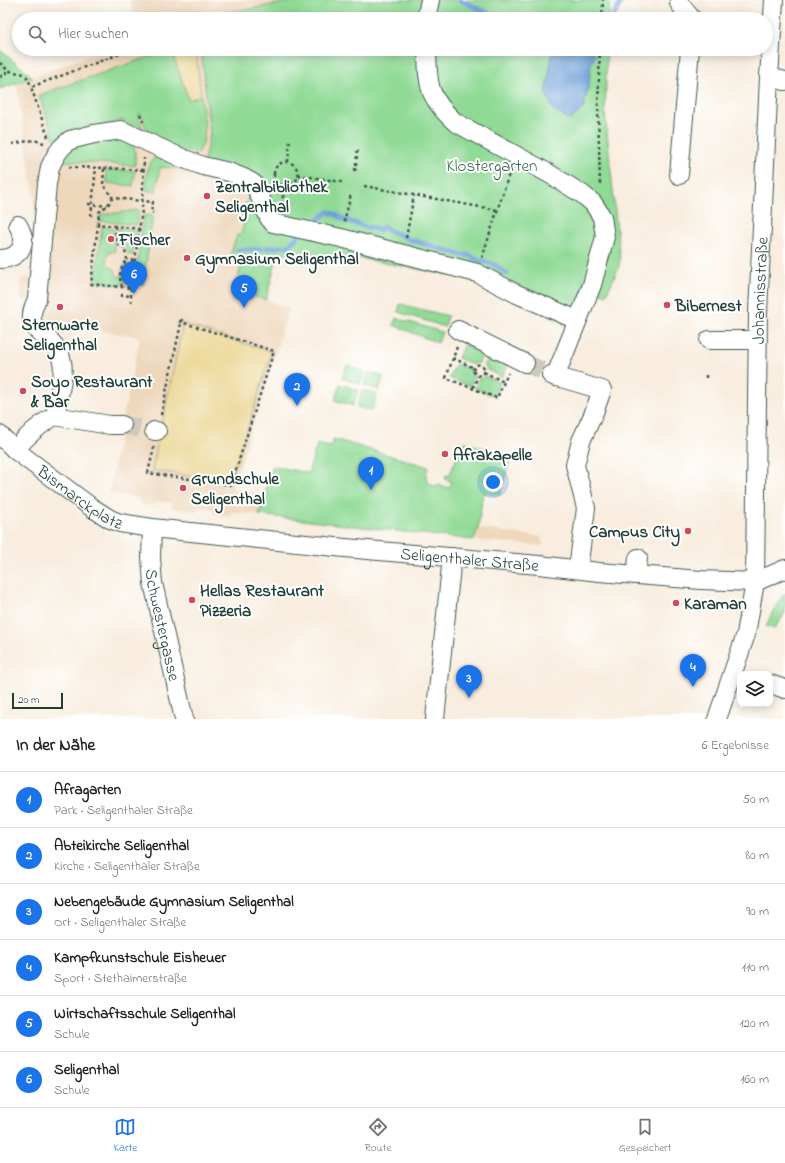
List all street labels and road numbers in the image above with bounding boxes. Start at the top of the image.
street label: Johannisstraße [747,236,776,345]
street label: Bismarckplatz [31,459,127,537]
street label: Seligenthaler Straße [399,542,540,579]
street label: Schwestergasse [138,568,186,684]

